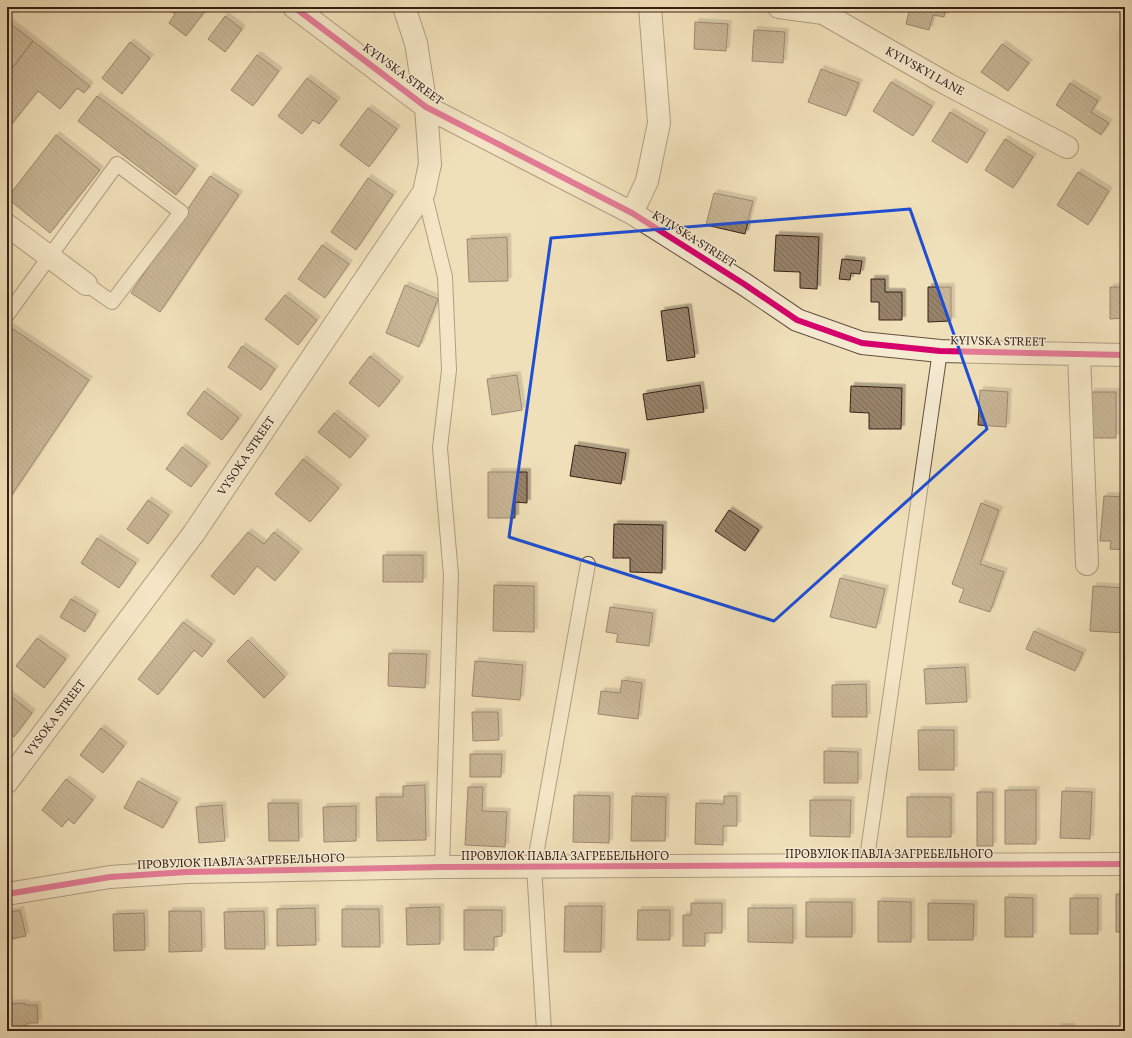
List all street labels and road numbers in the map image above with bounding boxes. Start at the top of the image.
street label: KYIVSKA STREET [359,40,446,109]
street label: KYIVSKYI LANE [882,44,967,100]
street label: KYIVSKA STREET [649,208,738,272]
street label: KYIVSKA STREET [950,333,1046,351]
street label: VYSOKA STREET [214,414,279,499]
street label: VYSOKA STREET [22,677,90,760]
street label: ПРОВУЛОК ПАВЛА ЗАГРЕБЕЛЬНОГО [785,847,993,863]
street label: ПРОВУЛОК ПАВЛА ЗАГРЕБЕЛЬНОГО [461,849,669,865]
street label: ПРОВУЛОК ПАВЛА ЗАГРЕБЕЛЬНОГО [137,850,345,874]

